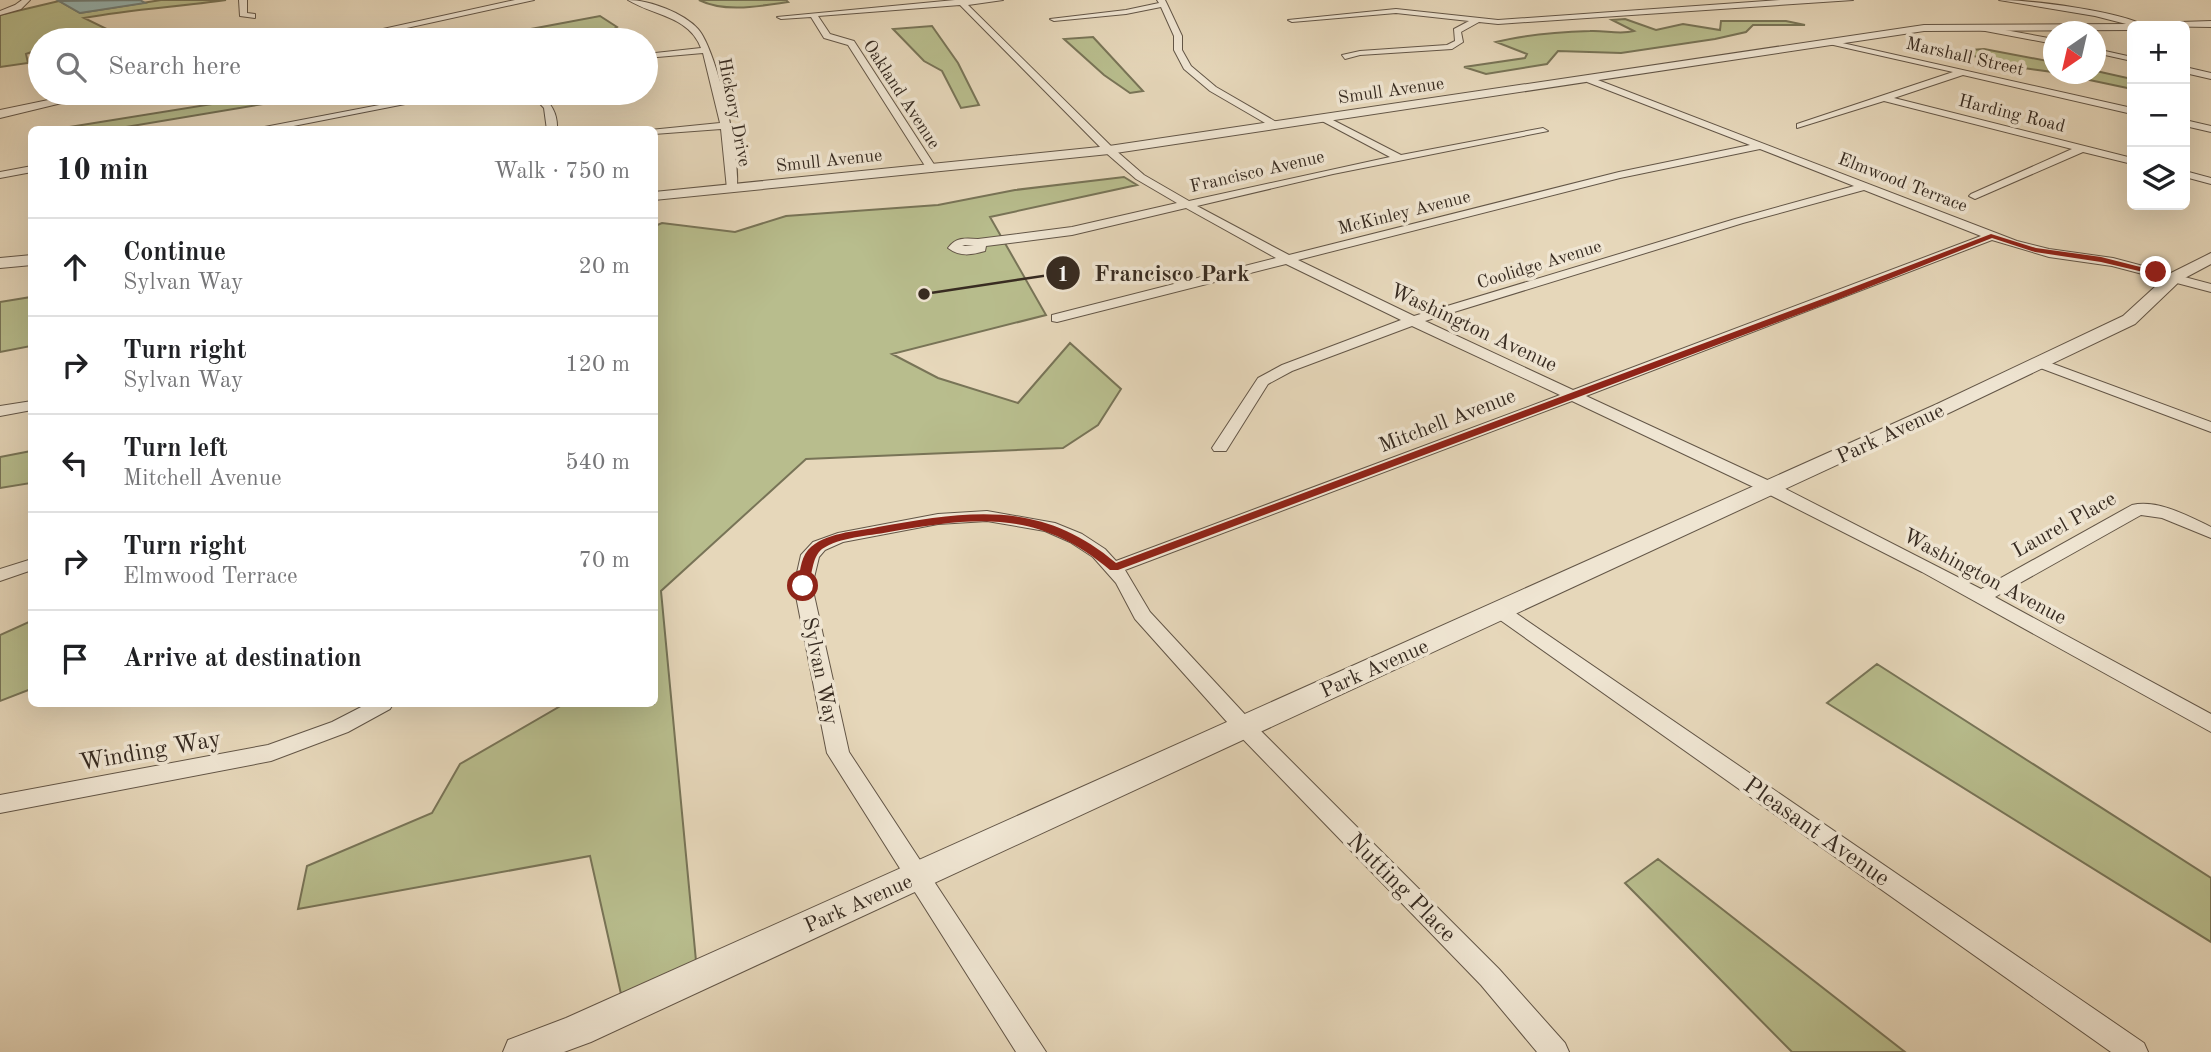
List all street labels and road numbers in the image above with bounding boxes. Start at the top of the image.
street label: Marshall Street [1904,35,2025,79]
street label: Oakland Avenue [859,37,943,152]
street label: Hickory Drive [715,56,753,168]
street label: Smull Avenue [1337,75,1445,107]
street label: Harding Road [1957,92,2067,136]
street label: Smull Avenue [775,146,883,176]
street label: Francisco Avenue [1188,148,1326,196]
street label: Elmwood Terrace [1836,150,1970,216]
street label: McKinley Avenue [1336,188,1472,238]
street label: Coolidge Avenue [1475,237,1604,292]
street label: Washington Avenue [1387,280,1560,376]
street label: Mitchell Avenue [1376,386,1519,457]
street label: Park Avenue [1834,400,1948,468]
street label: Laurel Place [2010,488,2120,562]
street label: Washington Avenue [1899,525,2069,629]
street label: Sylvan Way [798,615,841,727]
street label: Park Avenue [1317,636,1432,703]
street label: Winding Way [78,728,223,776]
street label: Pleasant Avenue [1738,773,1893,892]
street label: Nutting Place [1341,829,1460,948]
street label: Park Avenue [801,871,916,938]

